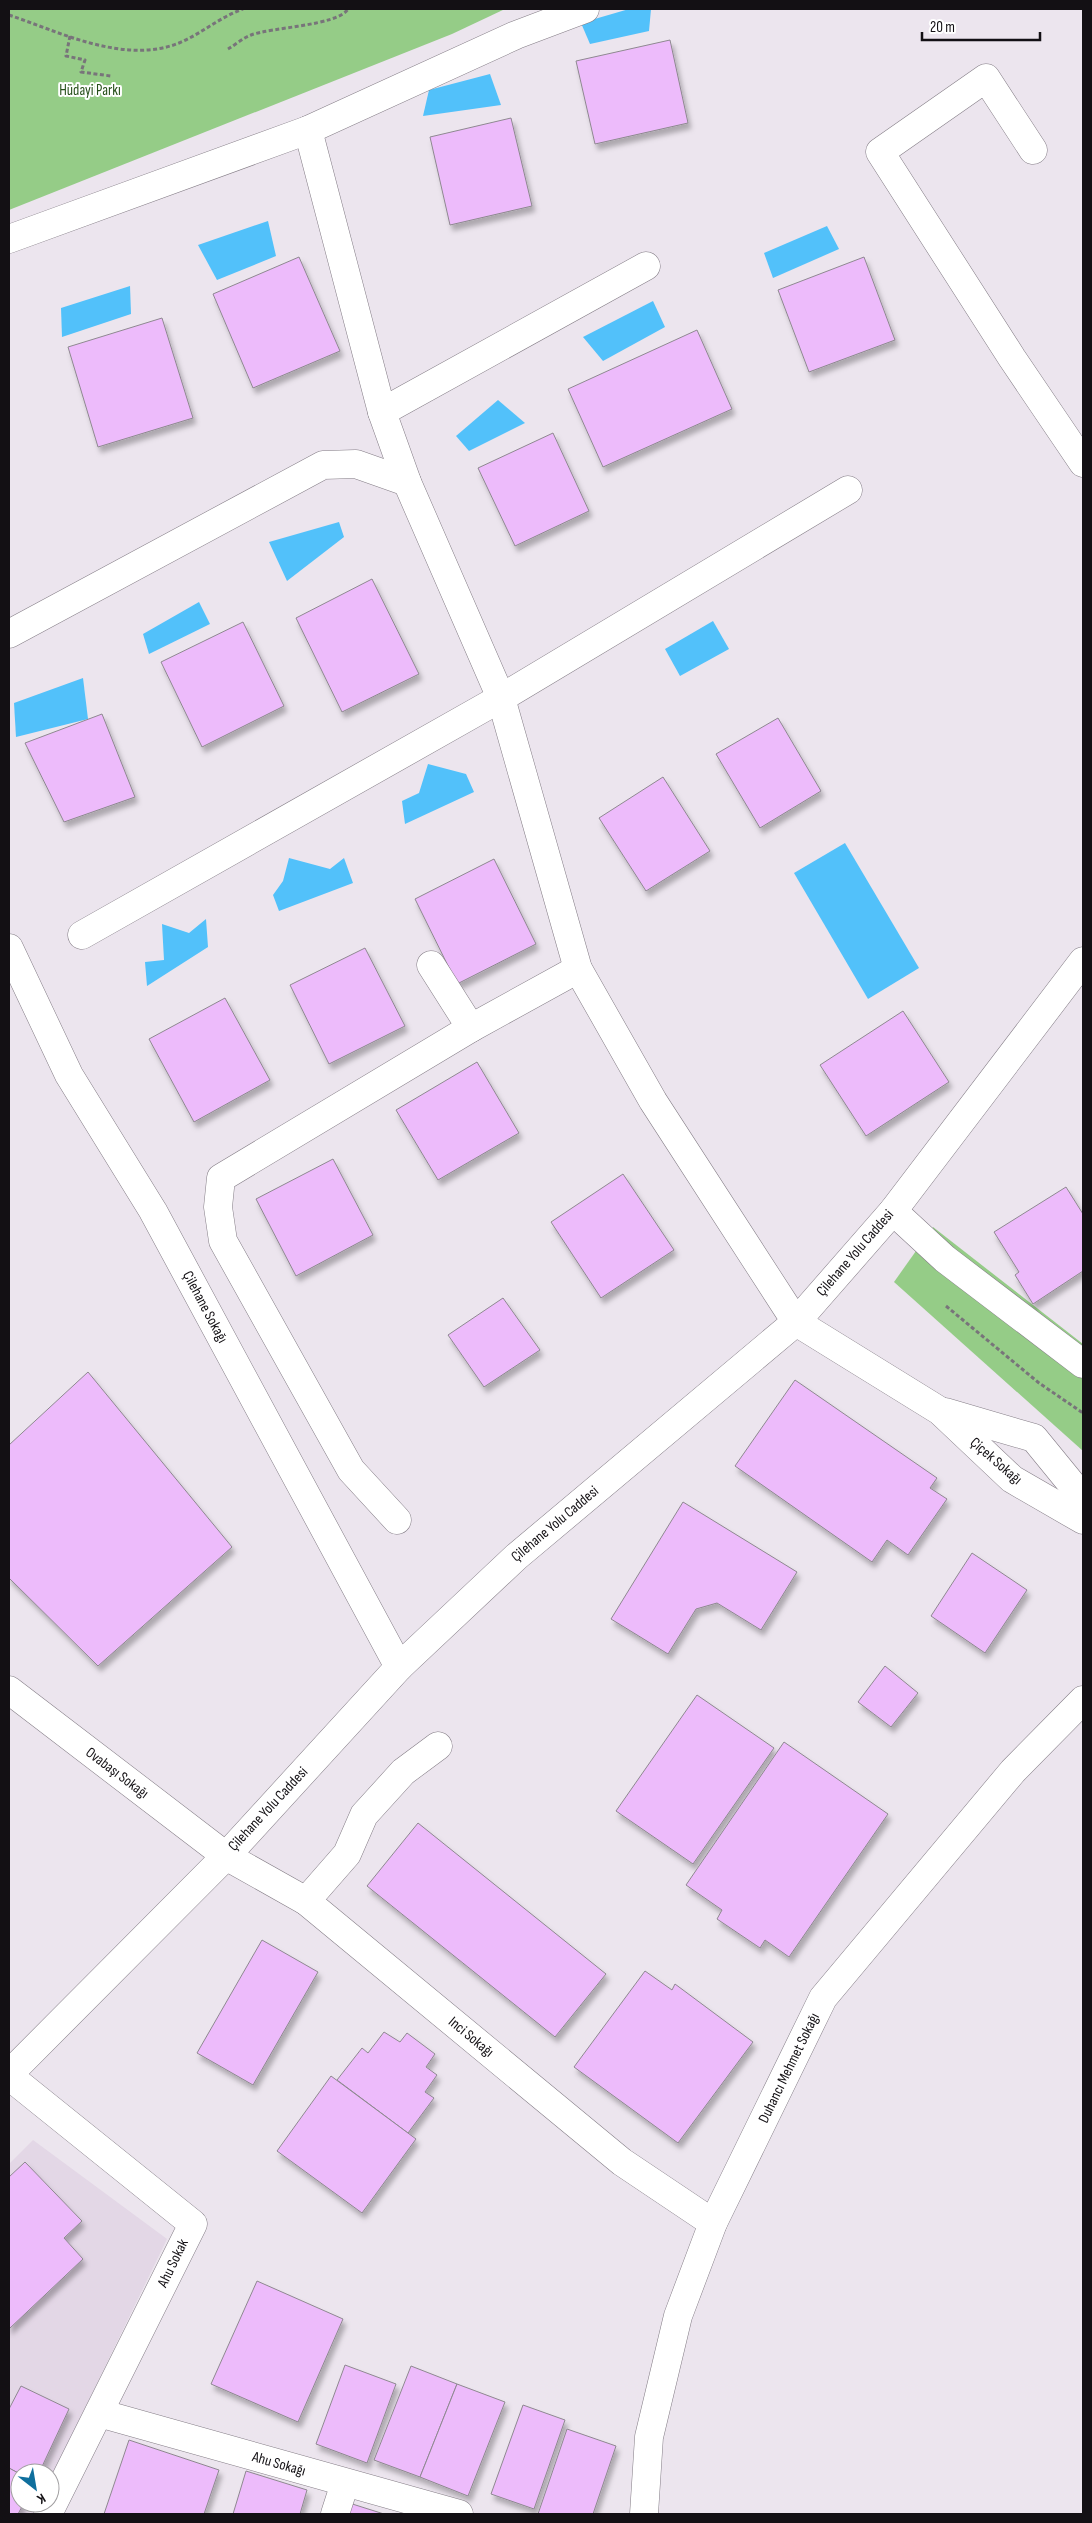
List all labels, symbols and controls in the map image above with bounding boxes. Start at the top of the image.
scale bar [922,10,1040,42]
text: 20 m [930,18,955,37]
park label: Hüdayi Parkı [59,81,121,100]
street label: Çilehane Yolu Caddesi [812,1206,898,1300]
street label: Çilehane Sokağı [178,1268,232,1346]
street label: Çiçek Sokağı [966,1433,1026,1489]
street label: Çilehane Yolu Caddesi [507,1482,603,1566]
street label: Ovabaşı Sokağı [82,1743,152,1803]
street label: Çilehane Yolu Caddesi [224,1763,312,1855]
street label: Duhancı Mehmet Sokağı [754,2010,824,2126]
street label: Inci Sokağı [444,2013,498,2061]
street label: Ahu Sokak [153,2235,193,2291]
street label: Ahu Sokağı [249,2447,308,2481]
north arrow [10,2463,60,2513]
text: K [34,2490,49,2508]

